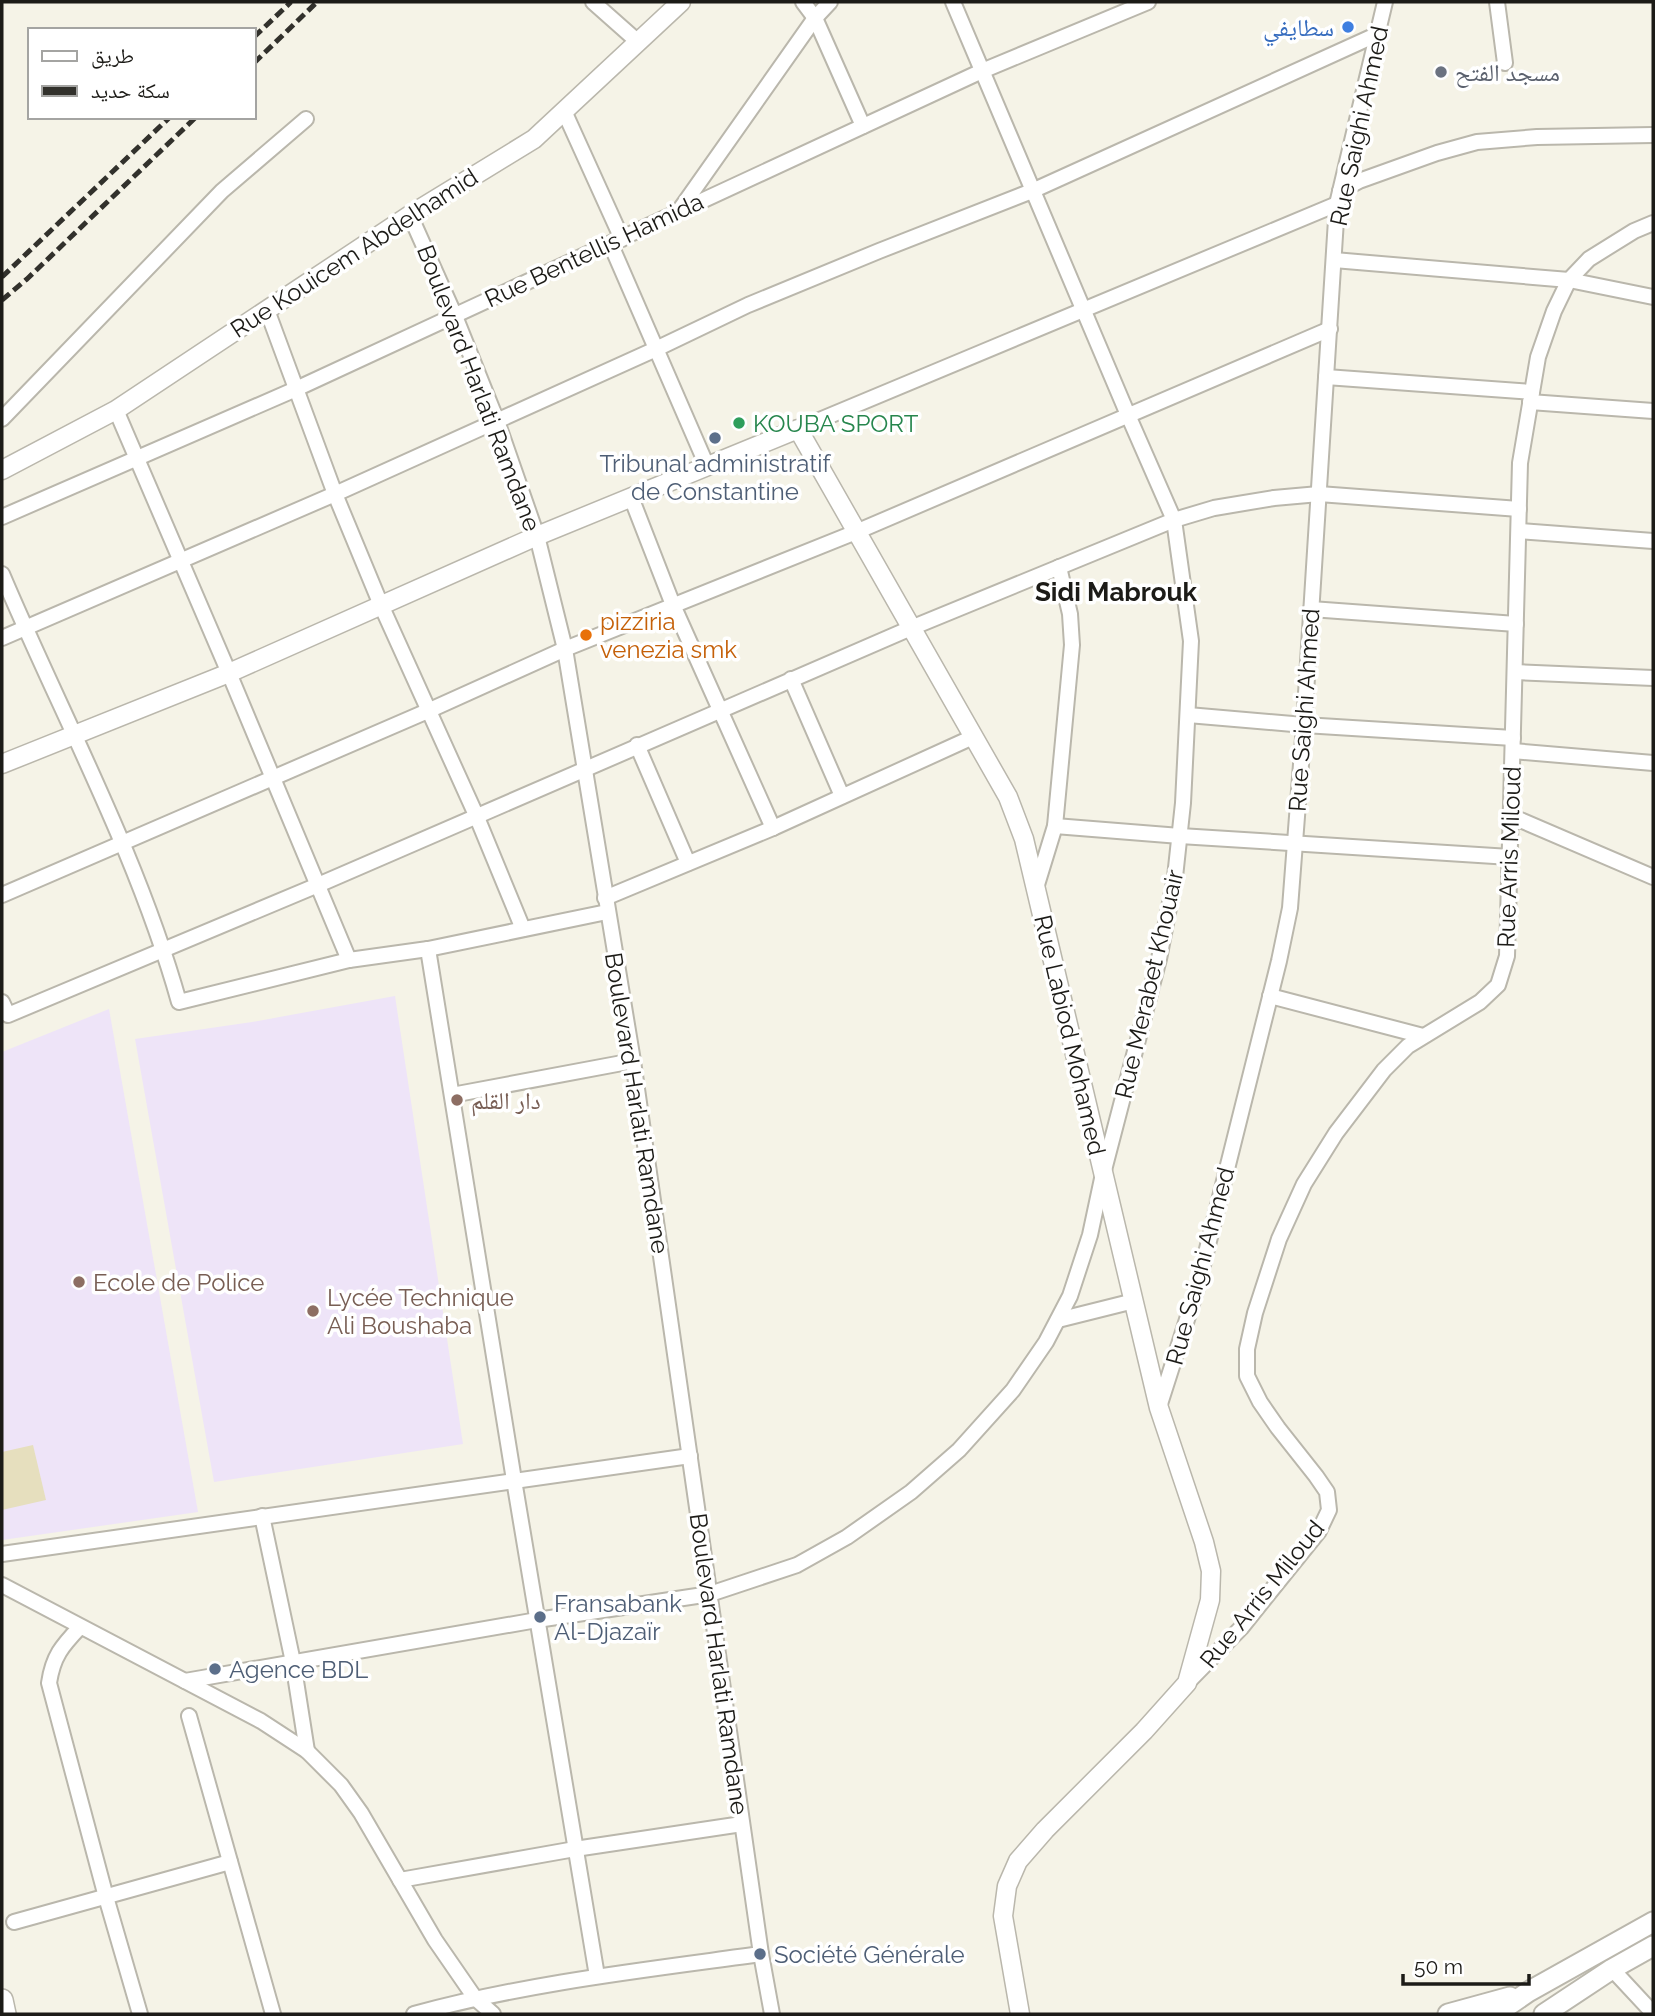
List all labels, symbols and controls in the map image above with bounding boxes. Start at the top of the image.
place label: سطايفي [1263,13,1334,47]
marker: سطايفي [1340,19,1356,35]
street label: Rue Saighi Ahmed [1324,23,1394,229]
legend [28,28,256,119]
text: طريق [91,43,134,69]
place label: مسجد الفتح [1455,58,1560,88]
marker: مسجد الفتح [1433,64,1449,80]
text: سكة حديد [91,78,170,103]
street label: Rue Kouicem Abdelhamid [225,162,483,344]
street label: Rue Bentellis Hamida [480,187,708,313]
street label: Boulevard Harlati Ramdane [411,241,547,535]
place label: KOUBA SPORT [753,409,919,438]
marker: KOUBA SPORT [731,415,747,431]
marker: Tribunal administratif de Constantine [707,430,723,446]
place label: Tribunal administratif de Constantine [600,449,832,506]
district label: Sidi Mabrouk [1035,577,1198,607]
place label: pizziria venezia smk [600,607,737,664]
street label: Rue Saighi Ahmed [1282,607,1326,813]
marker: pizziria venezia smk [578,627,594,643]
street label: Rue Arris Miloud [1491,766,1527,948]
street label: Rue Merabet Khouair [1109,866,1190,1101]
street label: Rue Labiod Mohamed [1028,912,1112,1158]
street label: Boulevard Harlati Ramdane [599,950,675,1256]
place label: دار القلم [471,1086,541,1117]
marker: دار القلم [449,1092,465,1108]
street label: Rue Saighi Ahmed [1160,1164,1240,1368]
place label: Ecole de Police [93,1268,264,1297]
marker: Ecole de Police [71,1274,87,1290]
place label: Lycée Technique Ali Boushaba [327,1283,514,1340]
marker: Lycée Technique Ali Boushaba [305,1303,321,1319]
street label: Boulevard Harlati Ramdane [683,1511,755,1817]
street label: Rue Arris Miloud [1194,1514,1330,1674]
place label: Fransabank Al-Djazaïr [554,1589,682,1646]
marker: Fransabank Al-Djazaïr [532,1609,548,1625]
place label: Agence BDL [229,1655,368,1684]
marker: Agence BDL [207,1661,223,1677]
place label: Société Générale [774,1940,965,1969]
scale bar [1403,1942,1529,1986]
marker: Société Générale [752,1946,768,1962]
text: 50 m [1414,1954,1463,1979]

